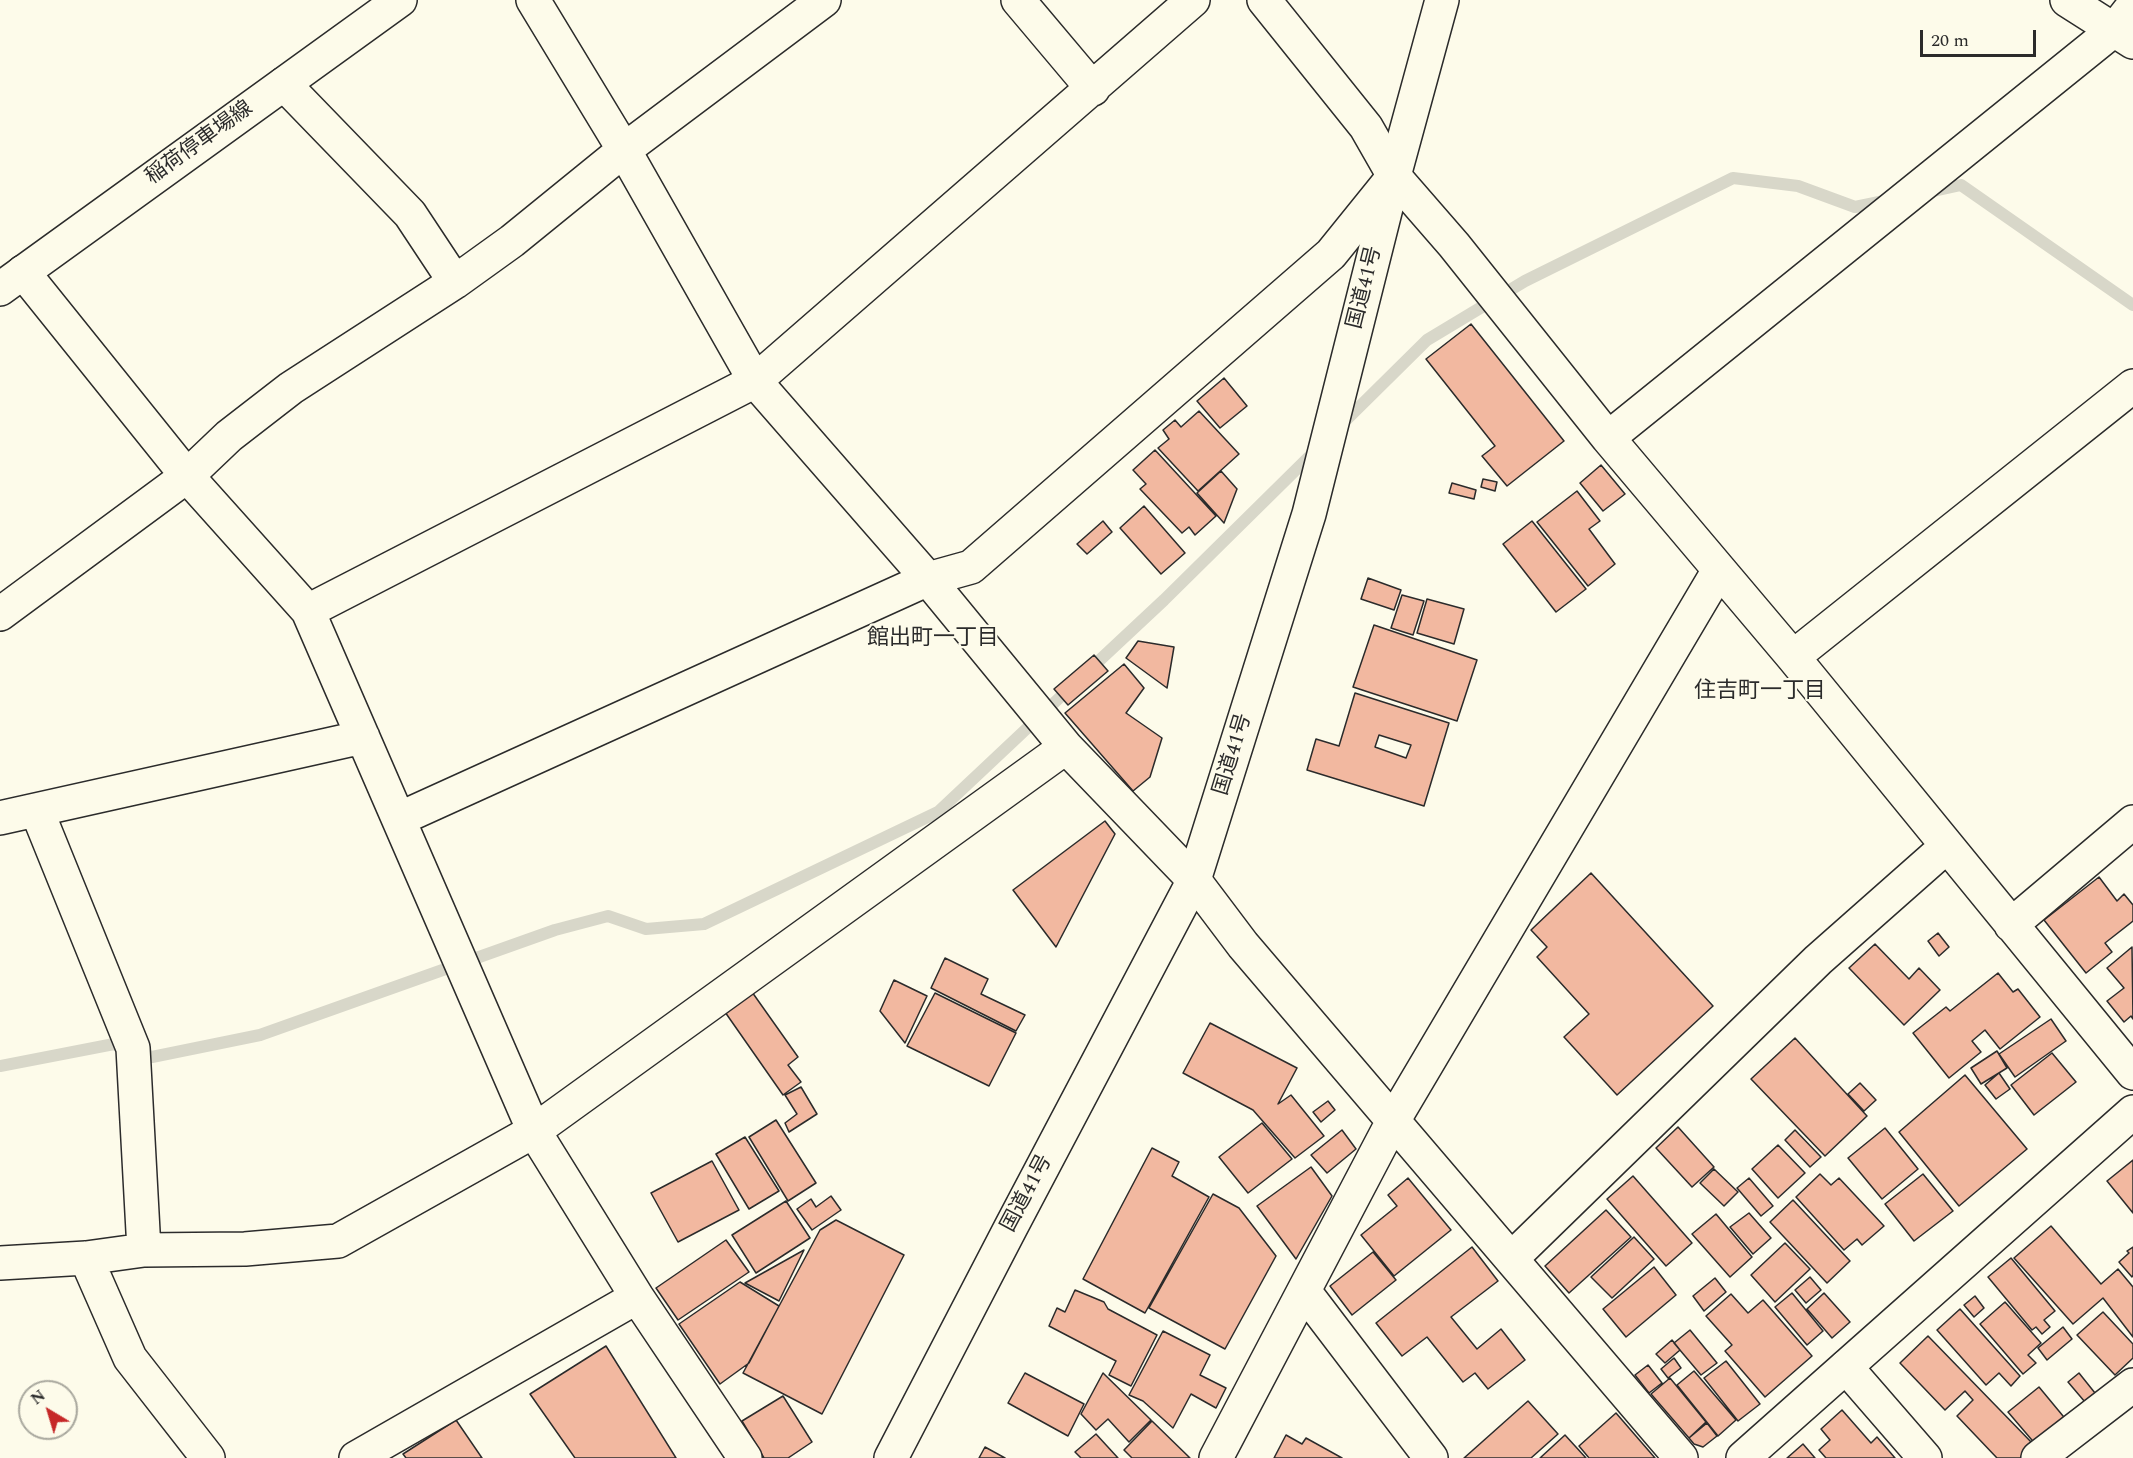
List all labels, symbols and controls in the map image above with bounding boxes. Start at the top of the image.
scale bar [1923,18,2038,56]
text: 20 m [1931,27,1969,54]
street label: 稲荷停車場線 [142,97,258,191]
street label: 国道41号 [1344,244,1388,332]
district label: 館出町一丁目 [867,627,999,653]
district label: 住吉町一丁目 [1694,680,1826,706]
street label: 国道41号 [1210,711,1258,799]
street label: 国道41号 [997,1151,1059,1237]
north arrow [18,1380,78,1440]
text: N [26,1384,51,1411]

